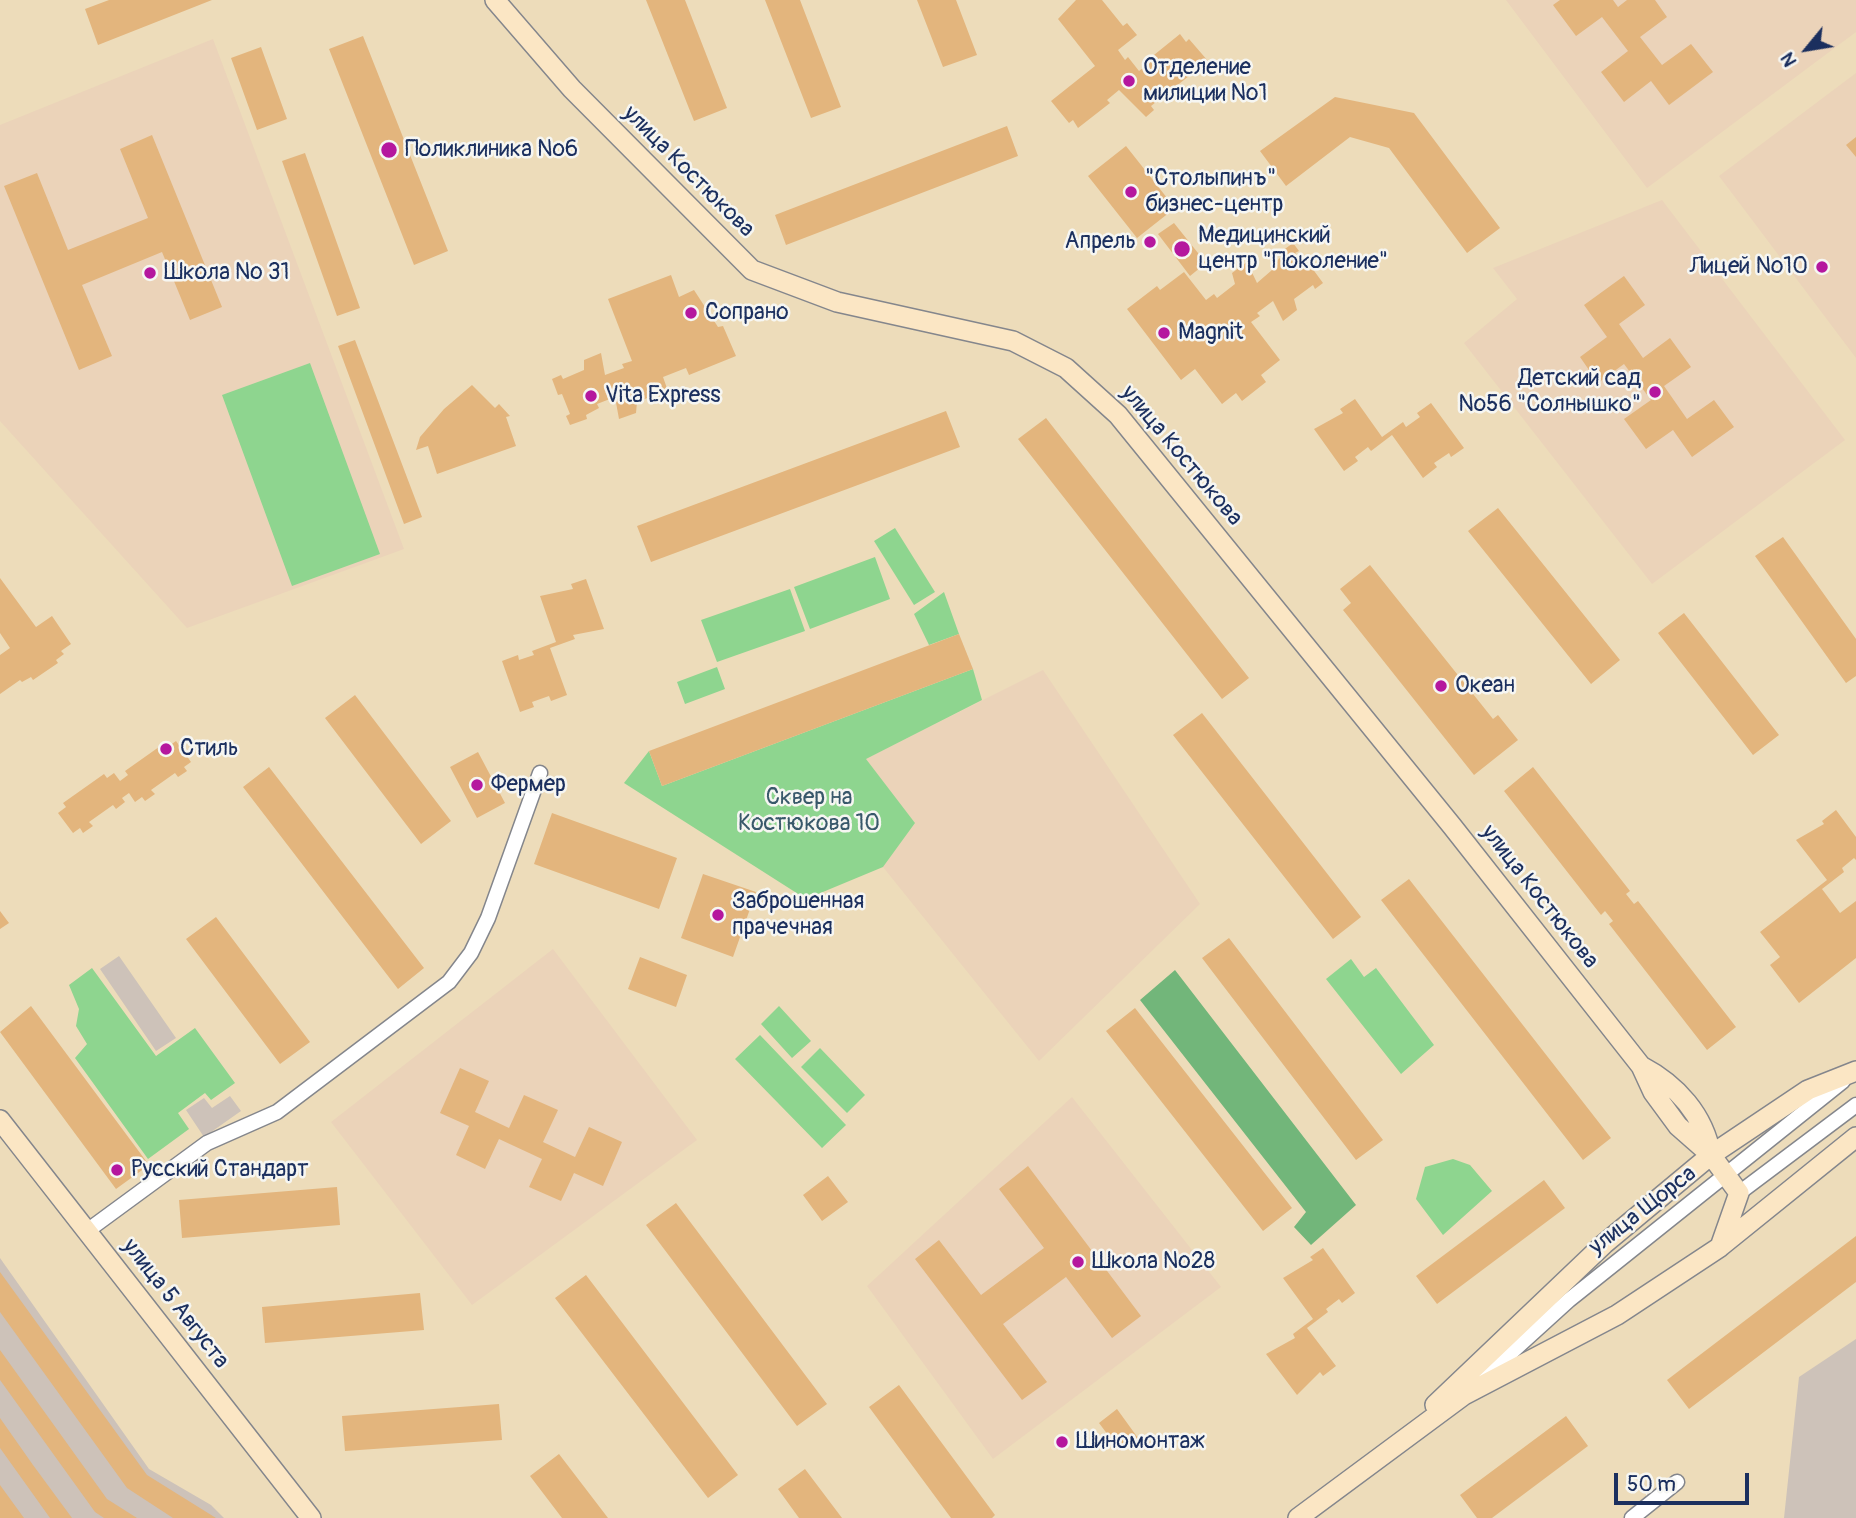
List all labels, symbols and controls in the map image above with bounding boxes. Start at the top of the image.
north arrow [1772,14,1842,84]
text: N [1775,48,1802,71]
place label: Отделение милиции №1 [1143,54,1267,108]
marker: Отделение милиции №1 [1121,73,1137,89]
street label: улица Костюкова [616,100,760,244]
place label: Поликлиника №6 [405,136,578,164]
marker: Поликлиника №6 [379,140,399,160]
place label: "Столыпинъ" бизнес-центр [1145,165,1283,219]
marker: "Столыпинъ" бизнес-центр [1123,184,1139,200]
place label: Медицинский центр "Поколение" [1198,222,1388,276]
place label: Апрель [1064,228,1136,256]
marker: Апрель [1142,234,1158,250]
marker: Медицинский центр "Поколение" [1172,239,1192,259]
place label: Лицей №10 [1690,253,1808,281]
place label: Школа № 31 [164,259,290,287]
marker: Лицей №10 [1814,259,1830,275]
marker: Школа № 31 [142,265,158,281]
place label: Сопрано [705,299,789,327]
marker: Сопрано [683,305,699,321]
place label: Magnit [1178,319,1243,347]
marker: Magnit [1156,325,1172,341]
place label: Детский сад №56 "Солнышко" [1458,365,1641,419]
street label: улица Костюкова [1114,380,1248,532]
place label: Vita Express [605,382,721,410]
marker: Детский сад №56 "Солнышко" [1647,384,1663,400]
marker: Vita Express [583,388,599,404]
place label: Океан [1455,672,1515,700]
marker: Океан [1433,678,1449,694]
place label: Стиль [180,735,239,763]
marker: Стиль [158,741,174,757]
place label: Фермер [491,771,566,799]
marker: Фермер [469,777,485,793]
park label: Сквер на Костюкова 10 [738,784,880,838]
street label: улица Костюкова [1474,820,1604,974]
place label: Заброшенная прачечная [732,888,864,942]
marker: Заброшенная прачечная [710,907,726,923]
place label: Русский Стандарт [131,1156,309,1184]
street label: улица Щорса [1584,1161,1702,1261]
marker: Русский Стандарт [109,1162,125,1178]
street label: улица 5 Августа [116,1234,234,1374]
place label: Школа №28 [1092,1248,1215,1276]
marker: Школа №28 [1070,1254,1086,1270]
place label: Шиномонтаж [1076,1428,1205,1456]
marker: Шиномонтаж [1054,1434,1070,1450]
scale bar [1618,1458,1753,1502]
text: 50 m [1627,1471,1676,1498]

